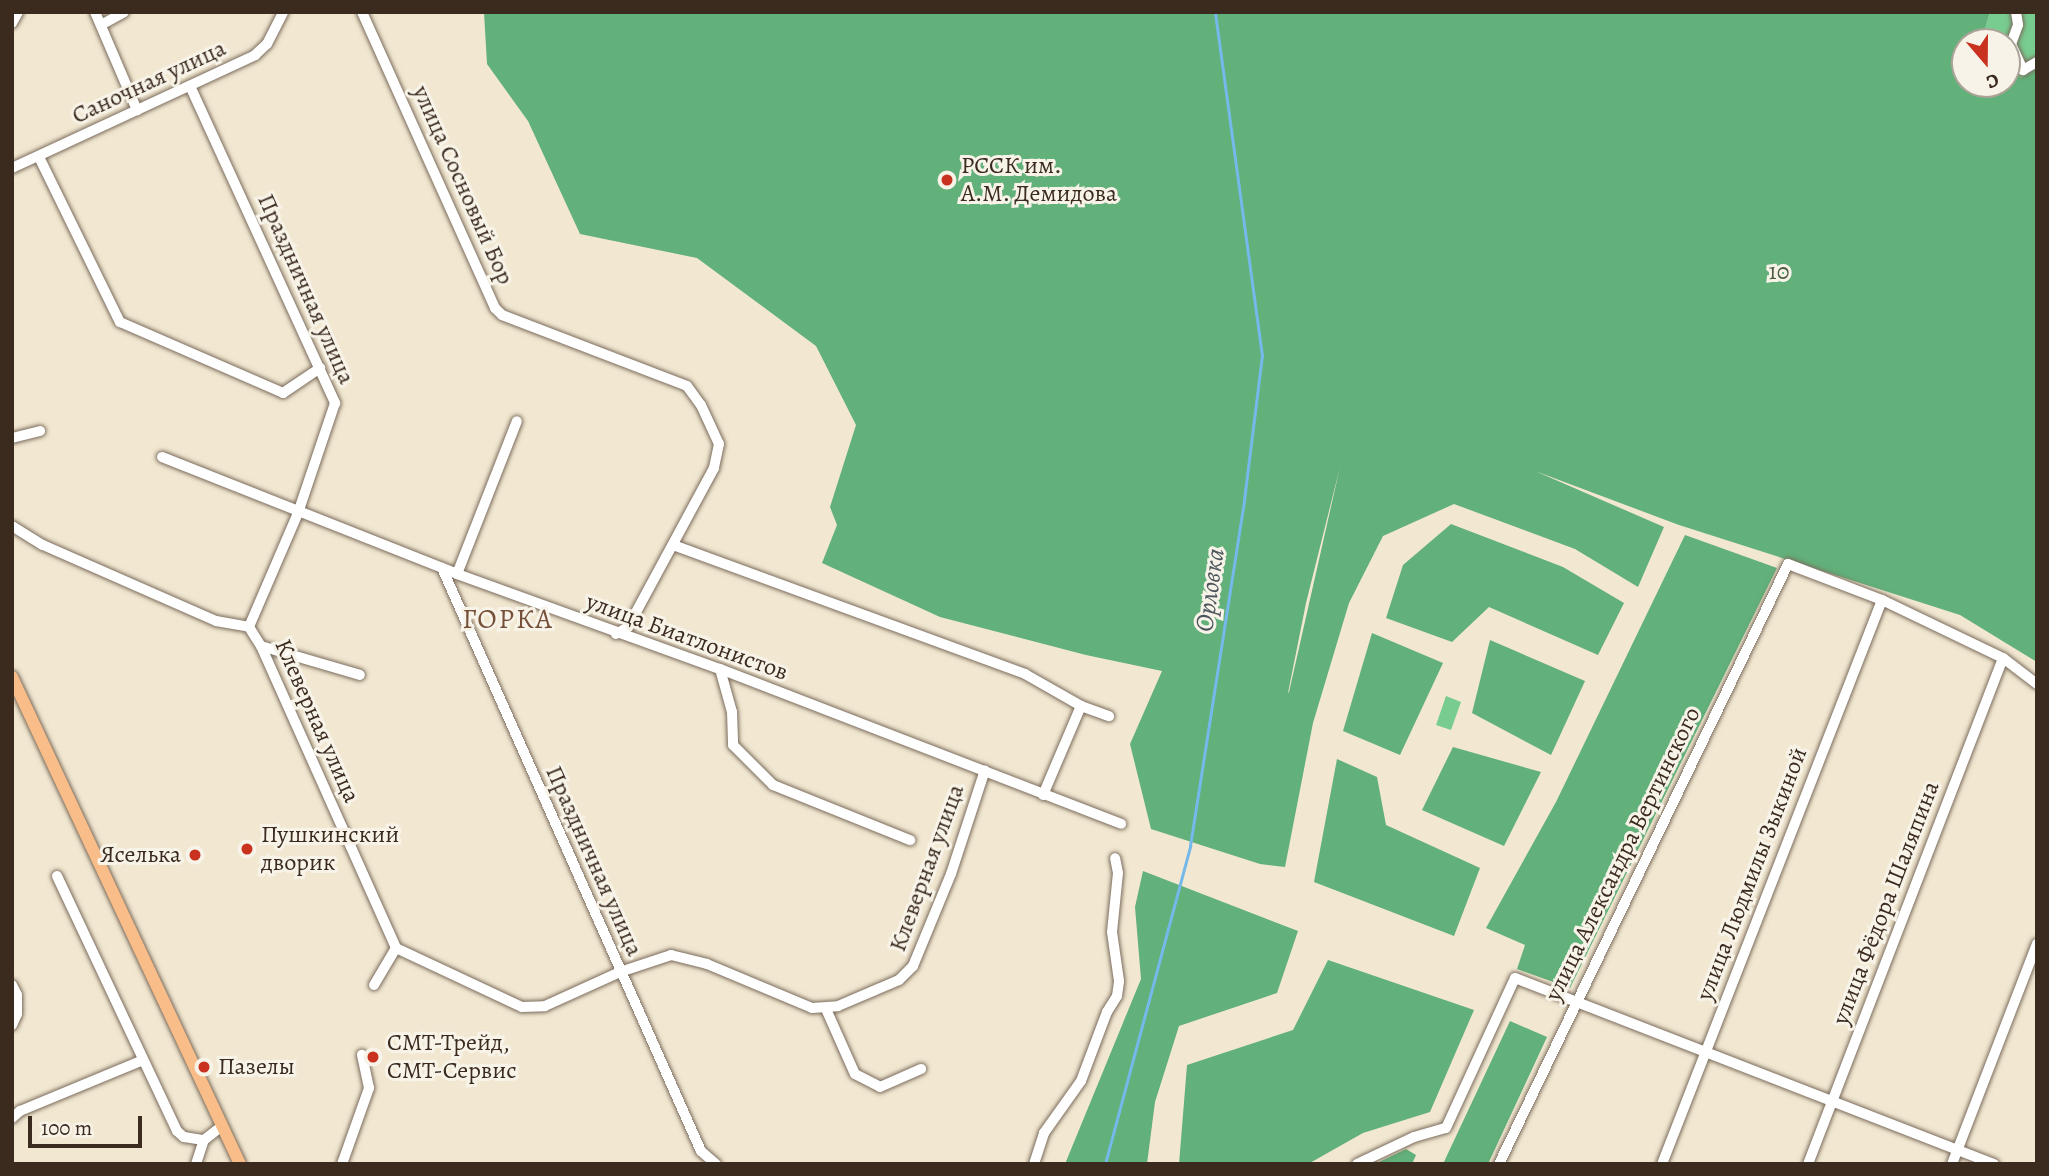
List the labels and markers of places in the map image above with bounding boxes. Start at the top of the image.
place label: РССК им. А.М. Демидова [961,152,1118,208]
marker: РССК им. А.М. Демидова [939,172,955,188]
place label: Пушкинский дворик [261,821,399,877]
place label: Яселька [100,841,181,869]
marker: Пушкинский дворик [239,841,255,857]
marker: Яселька [187,847,203,863]
place label: СМТ-Трейд, СМТ-Сервис [387,1029,517,1085]
marker: СМТ-Трейд, СМТ-Сервис [365,1049,381,1065]
place label: Пазелы [218,1053,295,1081]
marker: Пазелы [196,1059,212,1075]

